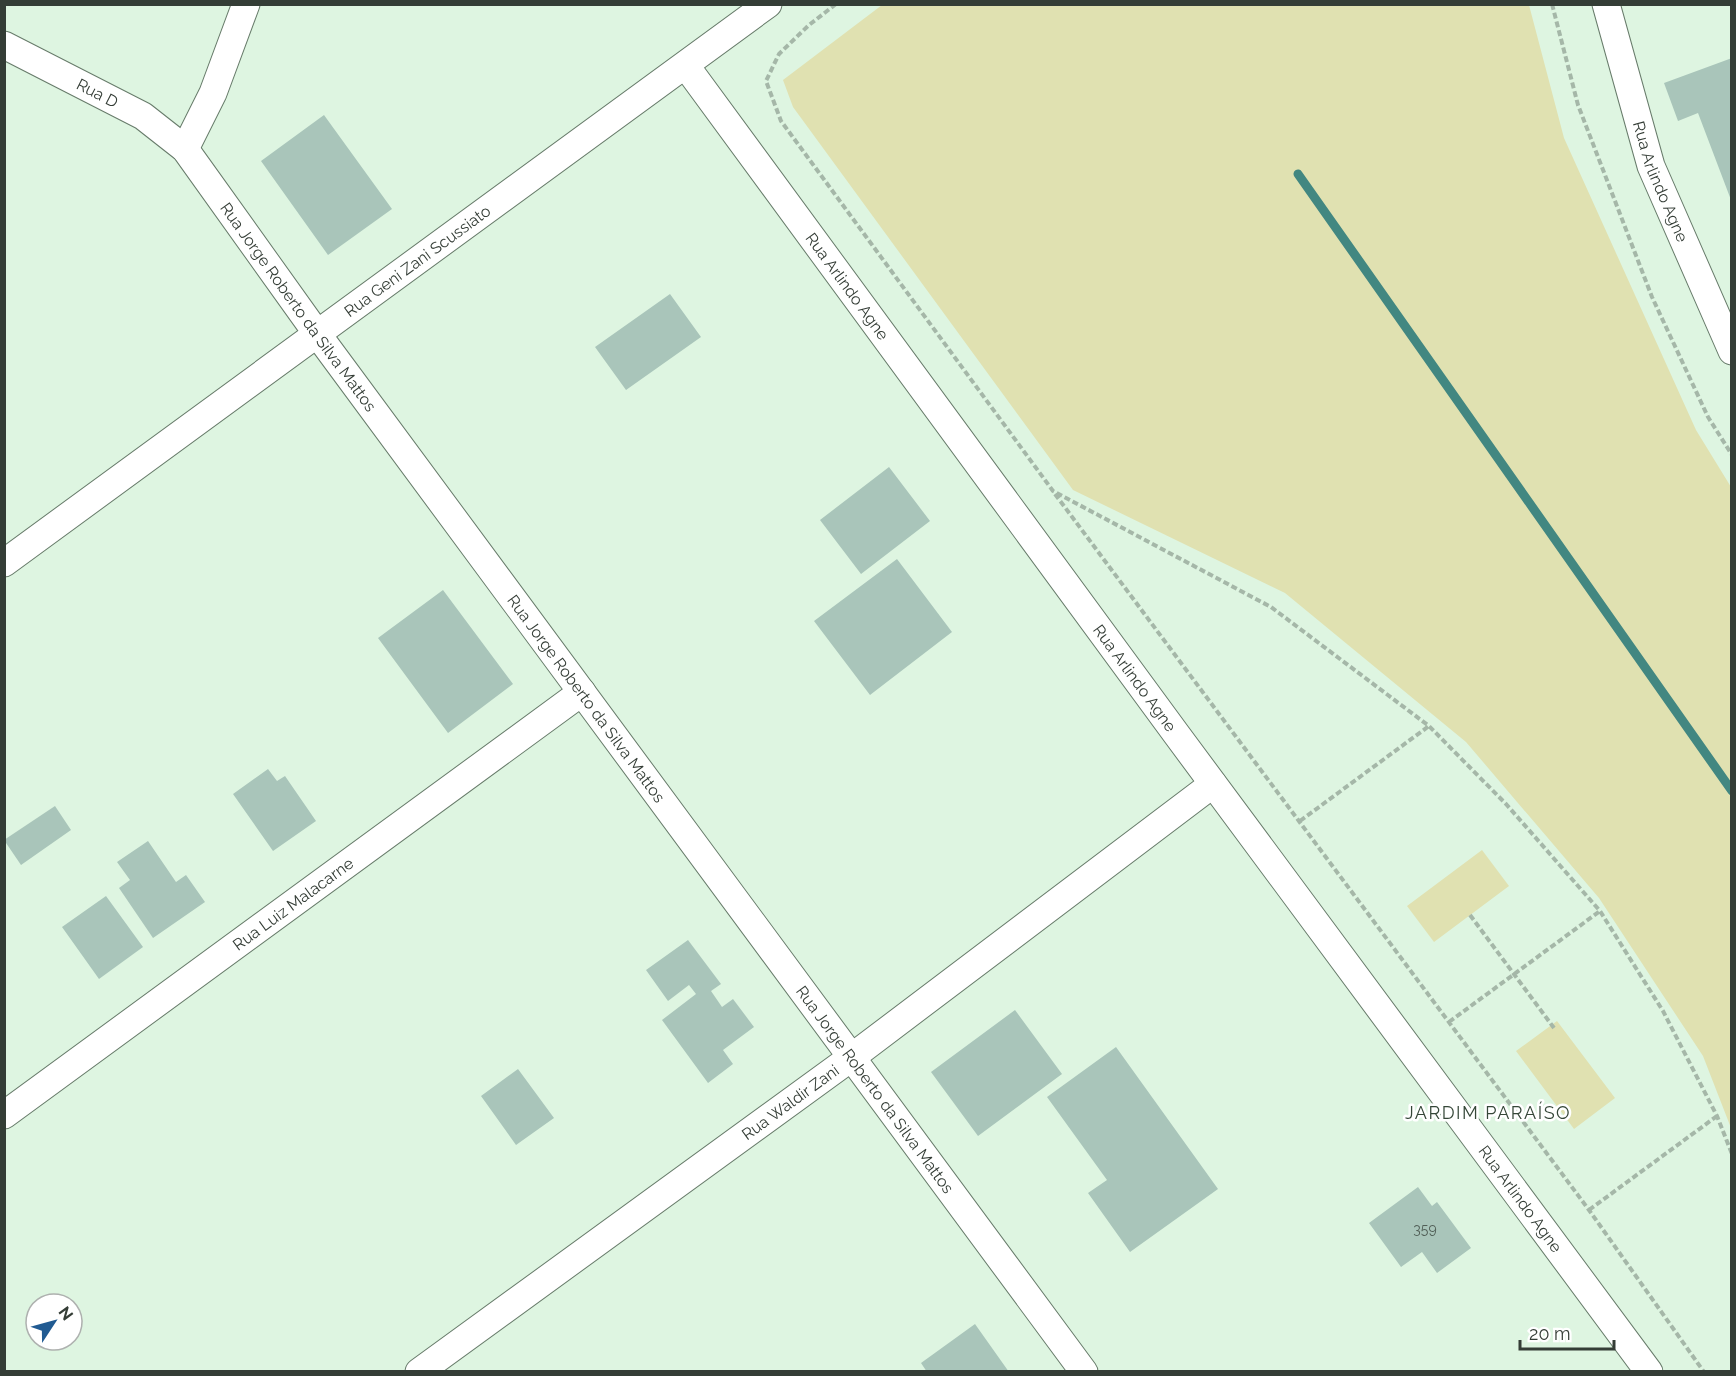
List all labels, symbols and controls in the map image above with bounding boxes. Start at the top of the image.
street label: Rua D [74,74,121,111]
street label: Rua Arlindo Agne [1629,119,1693,245]
street label: Rua Jorge Roberto da Silva Mattos [217,199,381,415]
street label: Rua Geni Zani Scussiato [340,201,494,320]
street label: Rua Arlindo Agne [802,229,893,343]
street label: Rua Jorge Roberto da Silva Mattos [504,591,670,806]
street label: Rua Arlindo Agne [1090,621,1181,735]
street label: Rua Luiz Malacarne [229,853,357,954]
street label: Rua Jorge Roberto da Silva Mattos [792,982,958,1197]
street label: Rua Waldir Zani [738,1060,842,1144]
district label: JARDIM PARAÍSO [1405,1101,1571,1123]
street label: Rua Arlindo Agne [1475,1142,1566,1256]
house number: 359 [1413,1221,1437,1237]
north arrow [24,1292,84,1352]
text: N [54,1303,77,1324]
scale bar [1520,1313,1614,1351]
text: 20 m [1529,1323,1571,1344]

